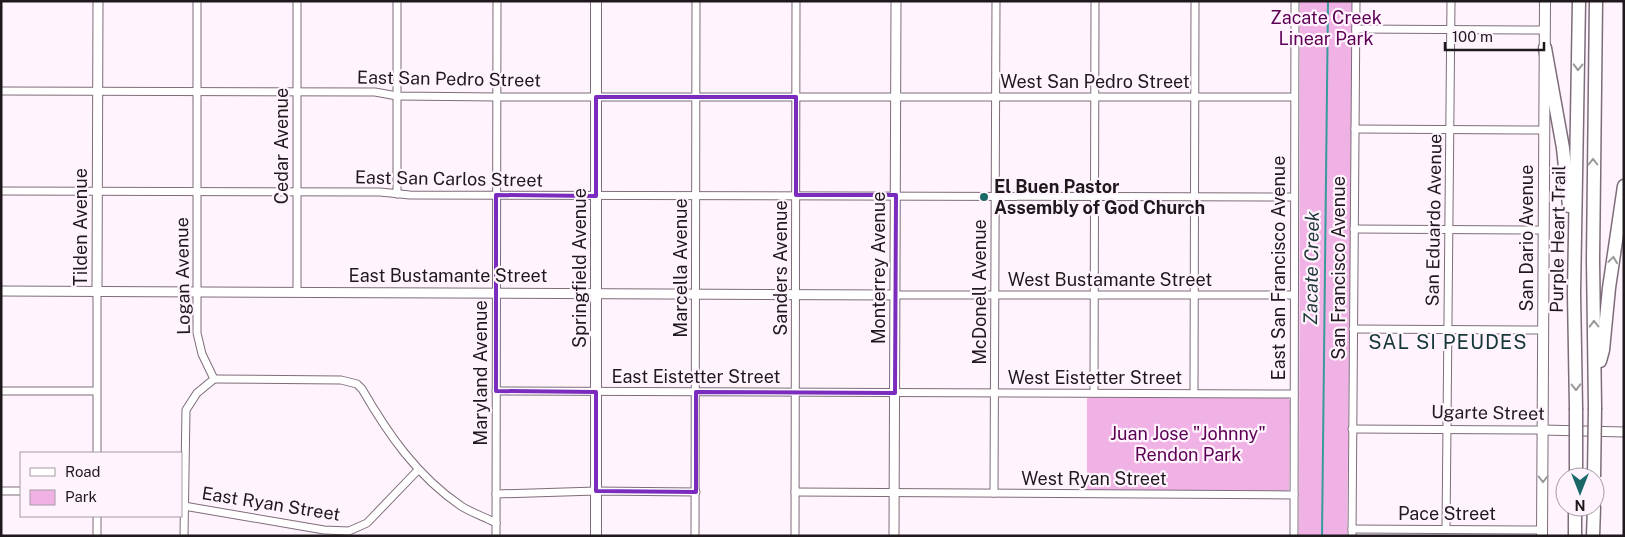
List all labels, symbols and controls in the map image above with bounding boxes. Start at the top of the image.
park label: Zacate Creek Linear Park [1270,7,1382,49]
scale bar [1445,20,1544,52]
text: 100 m [1452,28,1493,45]
one-way arrow [1573,64,1583,72]
street label: East San Pedro Street [357,66,541,91]
street label: West San Pedro Street [1000,71,1190,92]
street label: Cedar Avenue [271,88,292,204]
street label: San Eduardo Avenue [1421,133,1446,307]
street label: East San Francisco Avenue [1268,156,1289,380]
one-way arrow [1588,157,1598,165]
street label: San Dario Avenue [1516,165,1537,311]
street label: Purple Heart Trail [1546,165,1569,313]
street label: East San Carlos Street [355,166,543,191]
street label: Tilden Avenue [70,168,91,286]
place label: El Buen Pastor Assembly of God Church [994,176,1205,218]
street label: San Francisco Avenue [1328,176,1349,360]
street label: Springfield Avenue [569,188,590,348]
marker: El Buen Pastor Assembly of God Church [978,191,990,203]
street label: Monterrey Avenue [868,192,889,344]
street label: Marcella Avenue [670,198,691,338]
street label: Sanders Avenue [770,200,791,336]
water label: Zacate Creek [1299,210,1323,325]
street label: Logan Avenue [171,217,194,335]
street label: McDonell Avenue [969,219,990,365]
one-way arrow [1607,256,1618,264]
street label: East Bustamante Street [349,265,547,286]
street label: West Bustamante Street [1008,269,1212,290]
street label: Maryland Avenue [470,300,491,446]
one-way arrow [1589,320,1599,328]
district label: SAL SI PEUDES [1368,330,1528,354]
street label: East Eistetter Street [611,366,781,387]
street label: West Eistetter Street [1008,367,1182,388]
one-way arrow [1571,384,1581,392]
street label: Ugarte Street [1431,401,1545,424]
park label: Juan Jose "Johnny" Rendon Park [1110,423,1266,465]
legend [20,452,182,517]
text: Road [65,463,101,480]
north arrow [1555,467,1605,517]
street label: West Ryan Street [1021,468,1167,489]
one-way arrow [1538,475,1548,483]
street label: East Ryan Street [200,482,342,525]
text: Park [65,488,97,505]
text: N [1575,497,1585,513]
street label: Pace Street [1398,503,1496,524]

